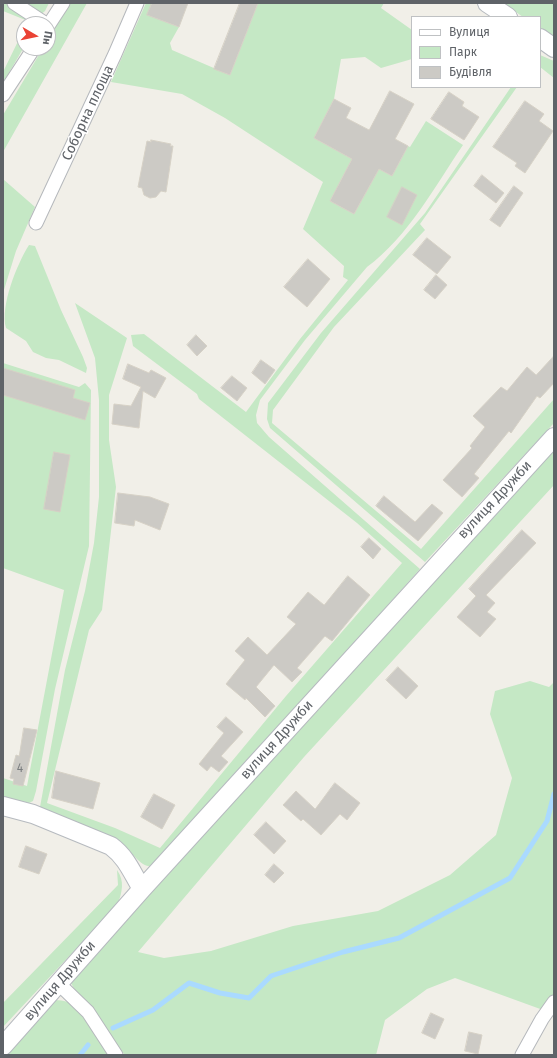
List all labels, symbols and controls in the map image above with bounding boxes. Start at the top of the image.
north arrow [16,16,56,56]
legend [411,16,541,88]
text: Вулиця [449,25,490,39]
text: Пн [40,30,55,46]
text: Парк [449,45,477,59]
street label: Соборна площа [59,63,117,163]
text: Будівля [449,65,492,79]
street label: вулиця Дружби [455,457,535,543]
street label: вулиця Дружби [237,697,317,783]
house number: 4 [17,762,23,776]
street label: вулиця Дружби [21,937,99,1025]

